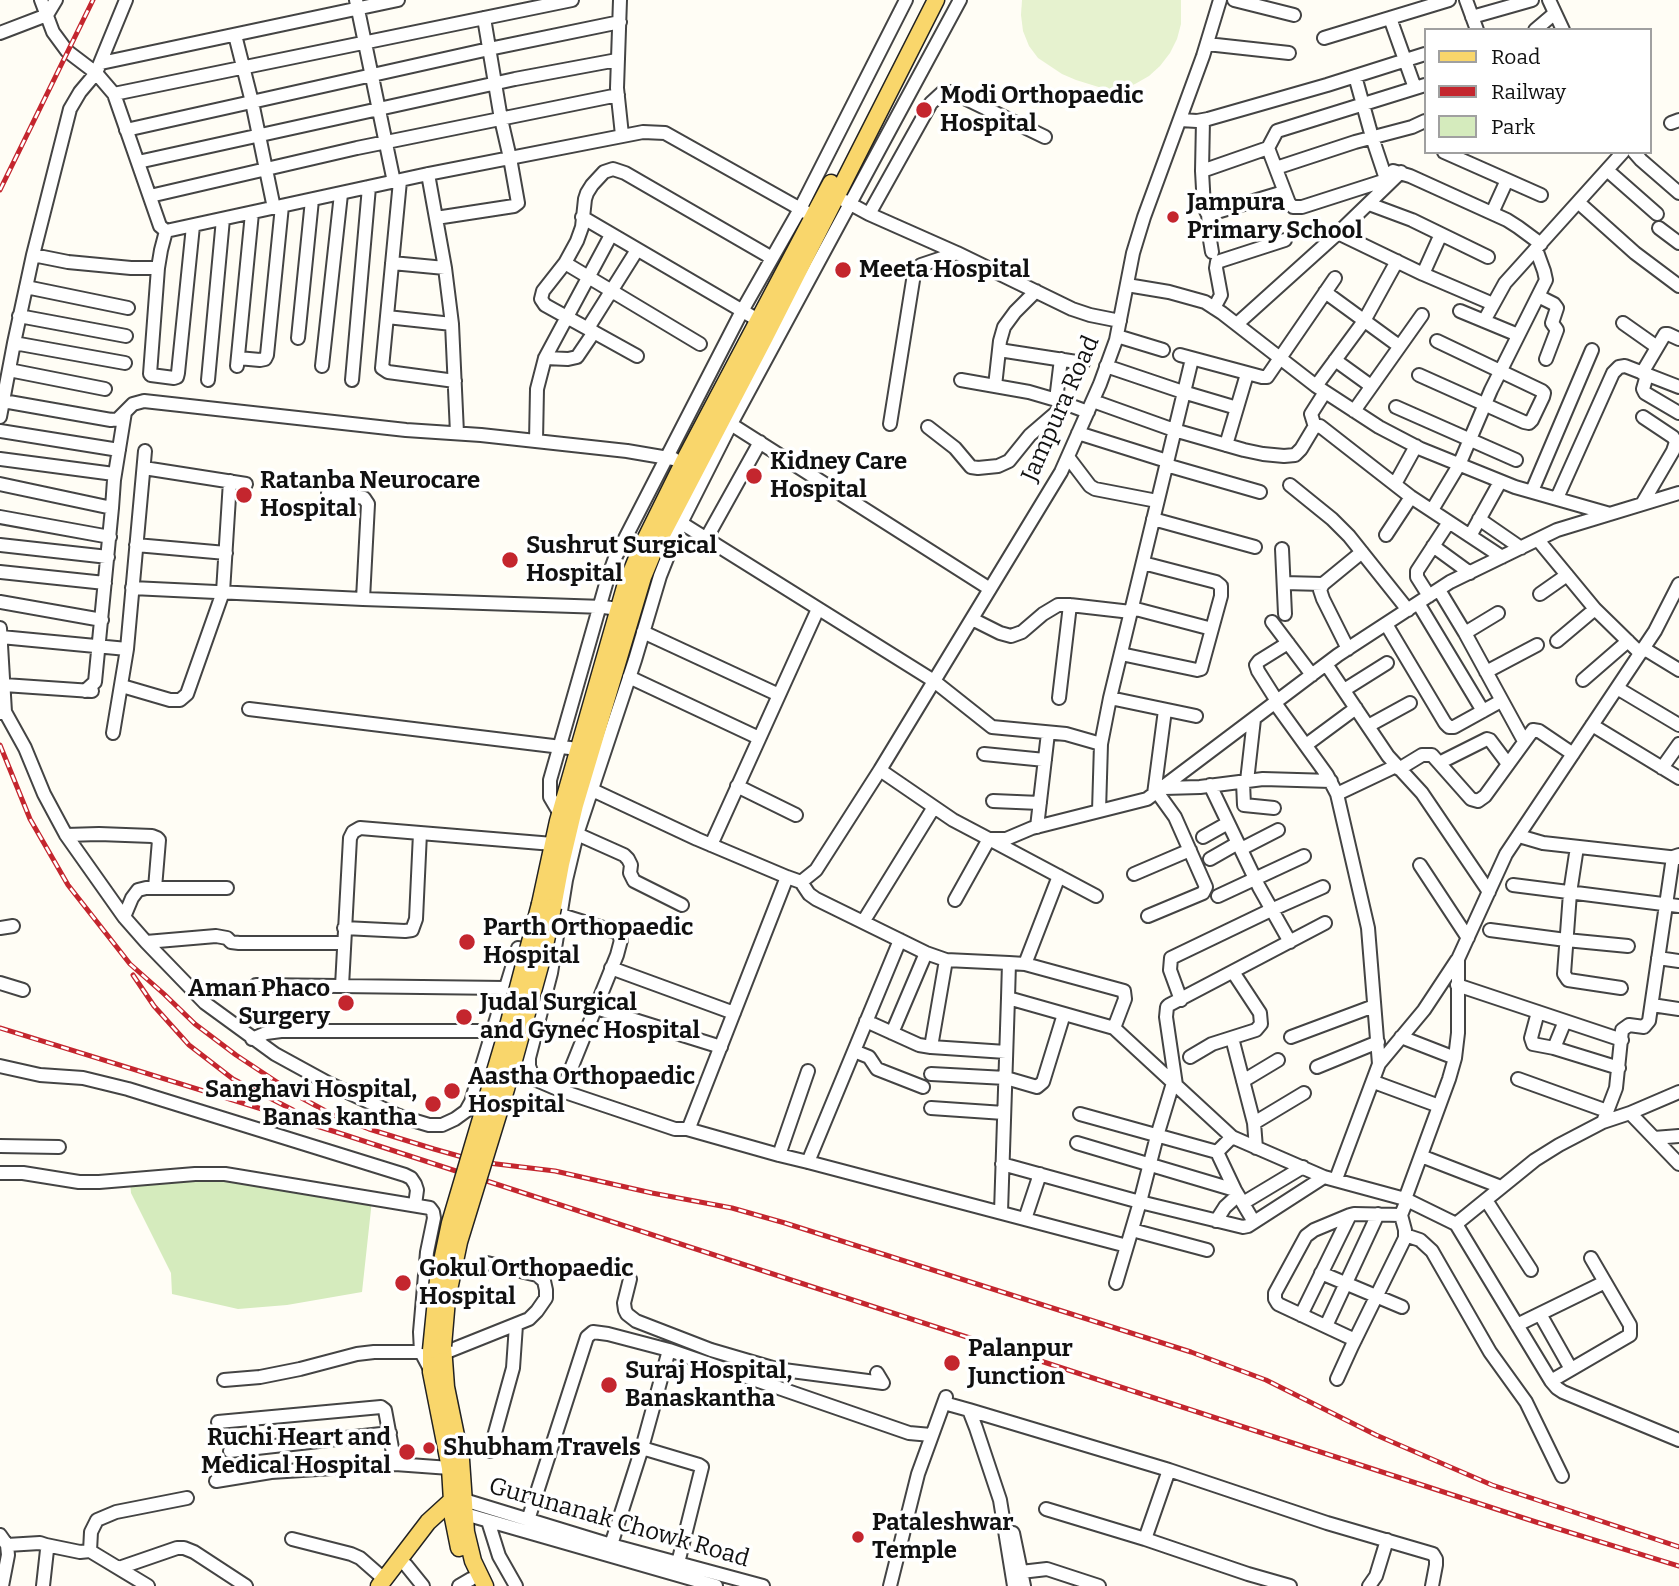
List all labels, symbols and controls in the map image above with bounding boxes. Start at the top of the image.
legend [1424,28,1651,154]
text: Road [1491,44,1540,70]
text: Railway [1491,79,1566,105]
place label: Modi Orthopaedic Hospital [940,82,1144,138]
marker: Modi Orthopaedic Hospital [914,100,934,120]
text: Park [1491,114,1535,140]
place label: Jampura Primary School [1187,189,1363,245]
marker: Jampura Primary School [1165,209,1181,225]
place label: Meeta Hospital [859,256,1030,284]
marker: Meeta Hospital [833,260,853,280]
street label: Jampura Road [1016,332,1106,486]
place label: Kidney Care Hospital [770,448,907,504]
marker: Kidney Care Hospital [744,466,764,486]
place label: Ratanba Neurocare Hospital [260,467,480,523]
marker: Ratanba Neurocare Hospital [234,485,254,505]
place label: Sushrut Surgical Hospital [526,532,717,588]
marker: Sushrut Surgical Hospital [500,550,520,570]
place label: Parth Orthopaedic Hospital [483,914,693,970]
marker: Parth Orthopaedic Hospital [457,932,477,952]
place label: Aman Phaco Surgery [188,975,330,1031]
place label: Judal Surgical and Gynec Hospital [480,989,700,1045]
marker: Aman Phaco Surgery [336,993,356,1013]
marker: Judal Surgical and Gynec Hospital [454,1007,474,1027]
place label: Aastha Orthopaedic Hospital [468,1063,695,1119]
place label: Sanghavi Hospital, Banas kantha [205,1076,417,1132]
marker: Aastha Orthopaedic Hospital [442,1081,462,1101]
marker: Sanghavi Hospital, Banas kantha [423,1094,443,1114]
place label: Gokul Orthopaedic Hospital [419,1255,634,1311]
marker: Gokul Orthopaedic Hospital [393,1273,413,1293]
place label: Palanpur Junction [968,1335,1073,1391]
marker: Palanpur Junction [942,1353,962,1373]
place label: Suraj Hospital, Banaskantha [625,1357,792,1413]
marker: Suraj Hospital, Banaskantha [599,1375,619,1395]
place label: Ruchi Heart and Medical Hospital [201,1424,391,1480]
place label: Shubham Travels [443,1434,641,1462]
marker: Shubham Travels [421,1440,437,1456]
marker: Ruchi Heart and Medical Hospital [397,1442,417,1462]
street label: Gurunanak Chowk Road [485,1472,753,1574]
place label: Pataleshwar Temple [872,1509,1014,1565]
marker: Pataleshwar Temple [850,1529,866,1545]

